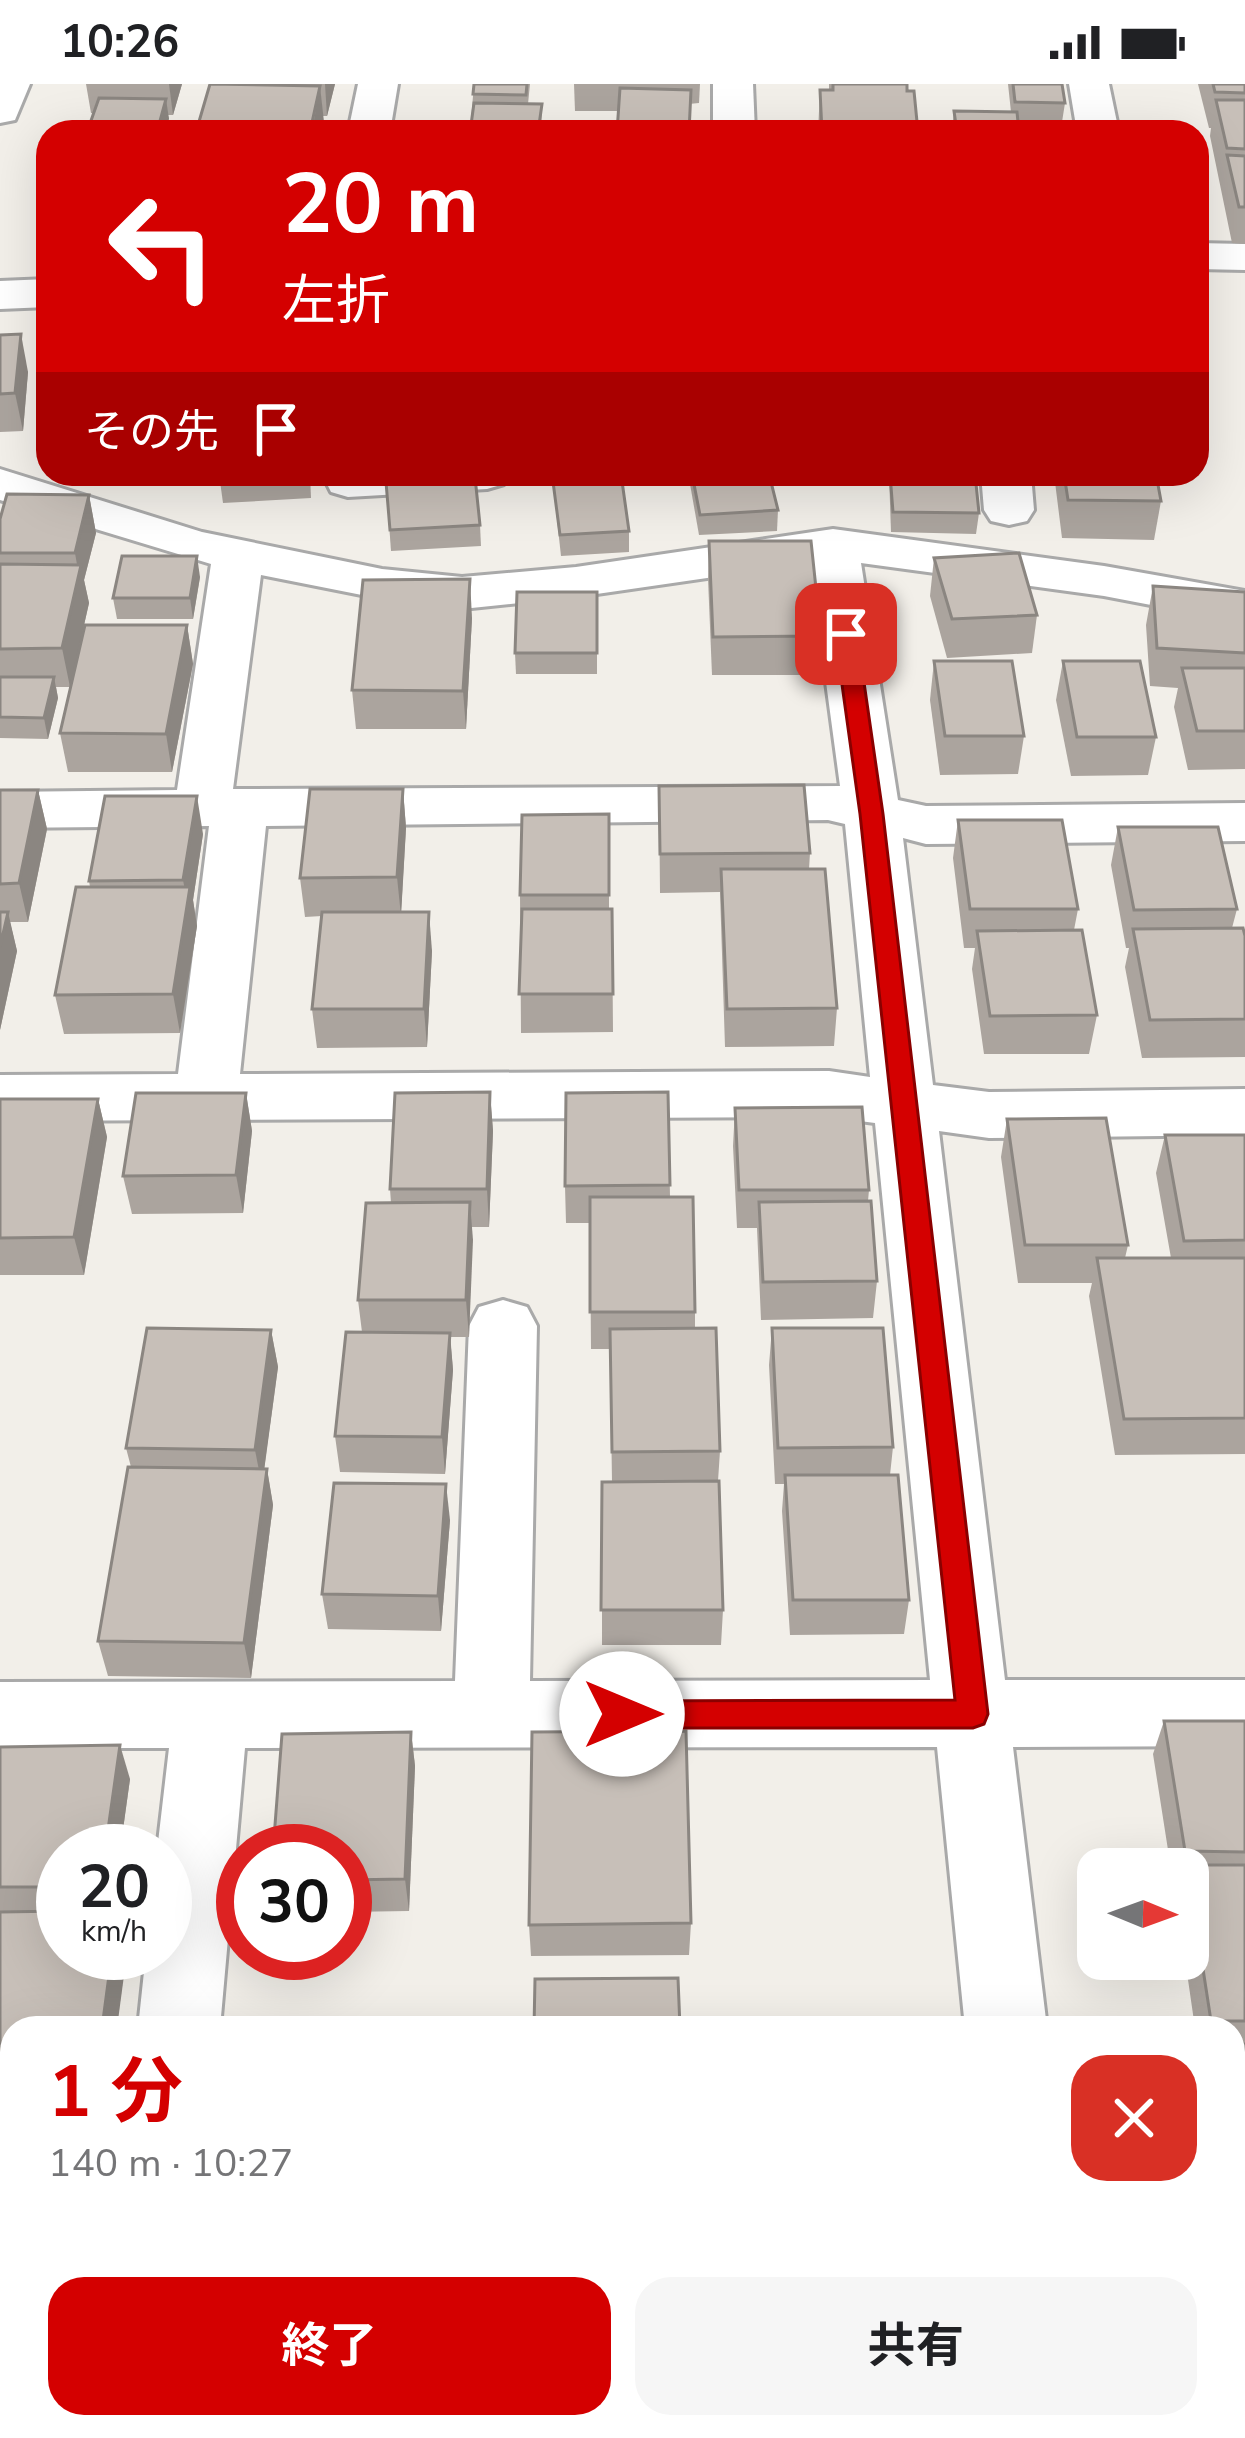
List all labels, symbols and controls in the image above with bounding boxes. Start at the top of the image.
text: 10:26 [60,12,179,73]
text: 20 m [282,147,479,262]
icon: left [84,168,240,324]
text: 左折 [282,264,390,338]
icon: arrive [243,396,309,462]
text: その先 [84,402,219,463]
pin [795,583,897,685]
icon: arrive [813,601,879,667]
position arrow [559,1651,685,1777]
speed limit sign: 30 [216,1824,372,1980]
text: 20 [78,1846,150,1928]
north arrow [1077,1848,1209,1980]
map controls [1077,1848,1209,1980]
text: km/h [81,1911,147,1952]
text: 1 分 [48,2043,183,2141]
button: close [1071,2055,1197,2181]
text: 140 m · 10:27 [48,2137,293,2190]
button: 終了 [48,2277,611,2415]
button: 共有 [635,2277,1197,2415]

